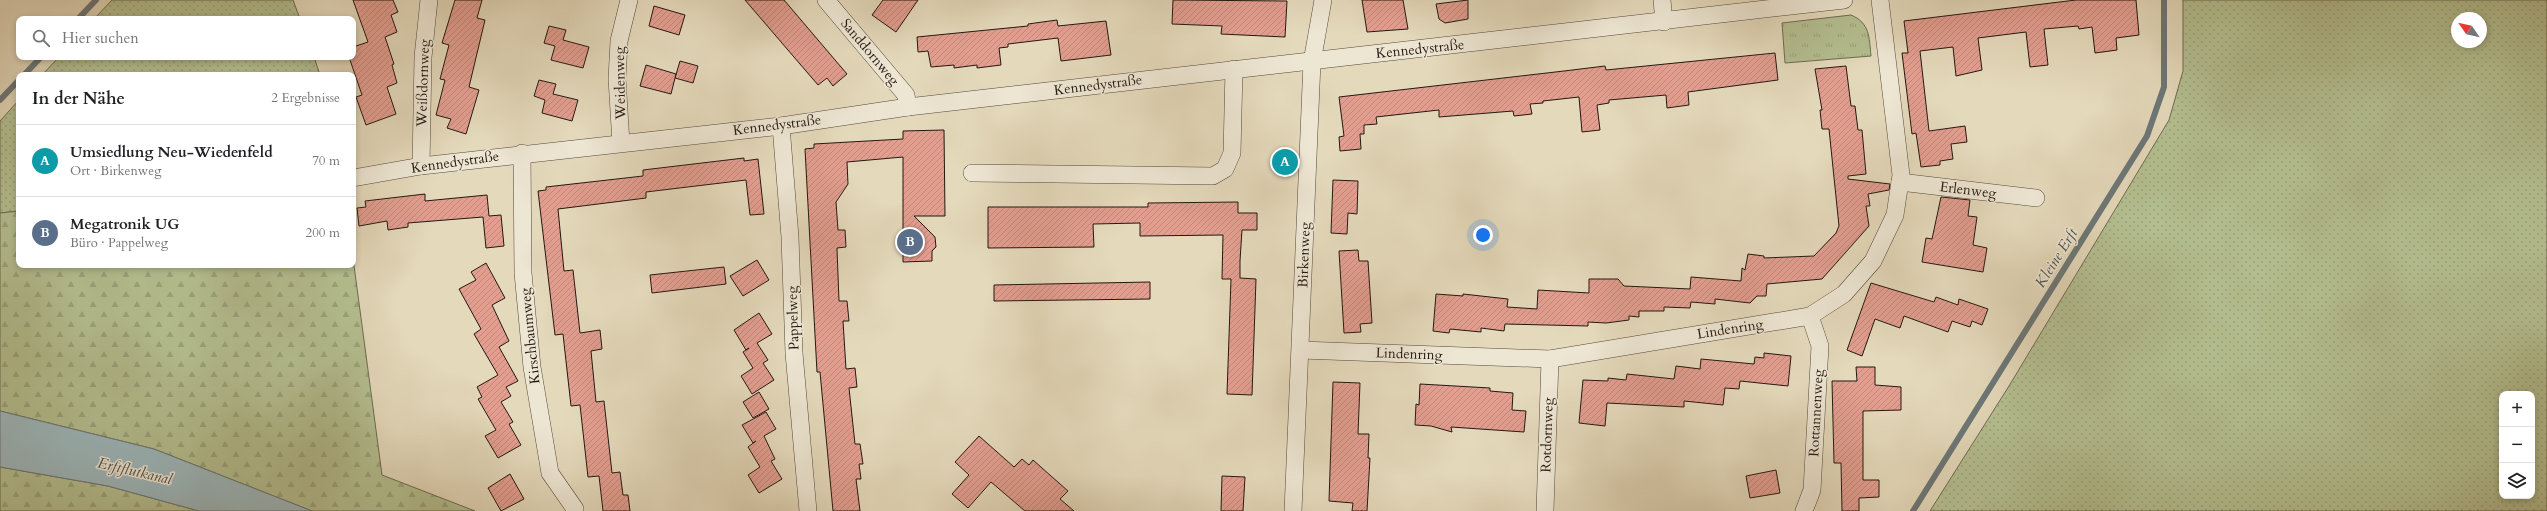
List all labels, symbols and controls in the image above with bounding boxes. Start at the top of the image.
north arrow [2451,12,2487,48]
street label: Sanddornweg [836,14,904,90]
search box [16,16,356,60]
icon: search [30,27,52,49]
text: Hier suchen [62,28,139,48]
street label: Kennedystraße [1375,35,1465,63]
street label: Weißdornweg [412,39,434,128]
street label: Weidenweg [610,46,630,121]
street label: Kennedystraße [1053,70,1143,100]
text: In der Nähe [32,87,125,110]
text: 2 Ergebnisse [271,89,340,107]
street label: Kennedystraße [732,110,822,140]
text: Umsiedlung Neu-Wiedenfeld [70,142,273,162]
street label: Kennedystraße [410,146,500,178]
pin: A [1272,147,1298,177]
text: A [40,152,50,170]
text: 70 m [312,152,340,170]
text: Ort · Birkenweg [70,162,161,180]
street label: Erlenweg [1939,177,1998,203]
text: Megatronik UG [70,214,179,234]
street label: Birkenweg [1293,222,1315,288]
text: B [40,224,50,242]
text: 200 m [306,224,340,242]
water label: Kleine Erft [2030,224,2082,291]
your location [1473,225,1493,245]
pin: B [897,227,923,257]
text: Büro · Pappelweg [70,234,168,252]
street label: Pappelweg [782,285,804,351]
street label: Kirschbaumweg [515,287,545,385]
street label: Lindenring [1695,314,1765,344]
street label: Lindenring [1375,343,1443,365]
street label: Rottannenweg [1804,369,1828,457]
map controls [2499,391,2535,499]
button: + [2499,391,2535,427]
street label: Rotdornweg [1536,397,1558,473]
button: − [2499,427,2535,463]
water label: Erftflutkanal [96,453,175,489]
button: layers [2499,463,2535,499]

